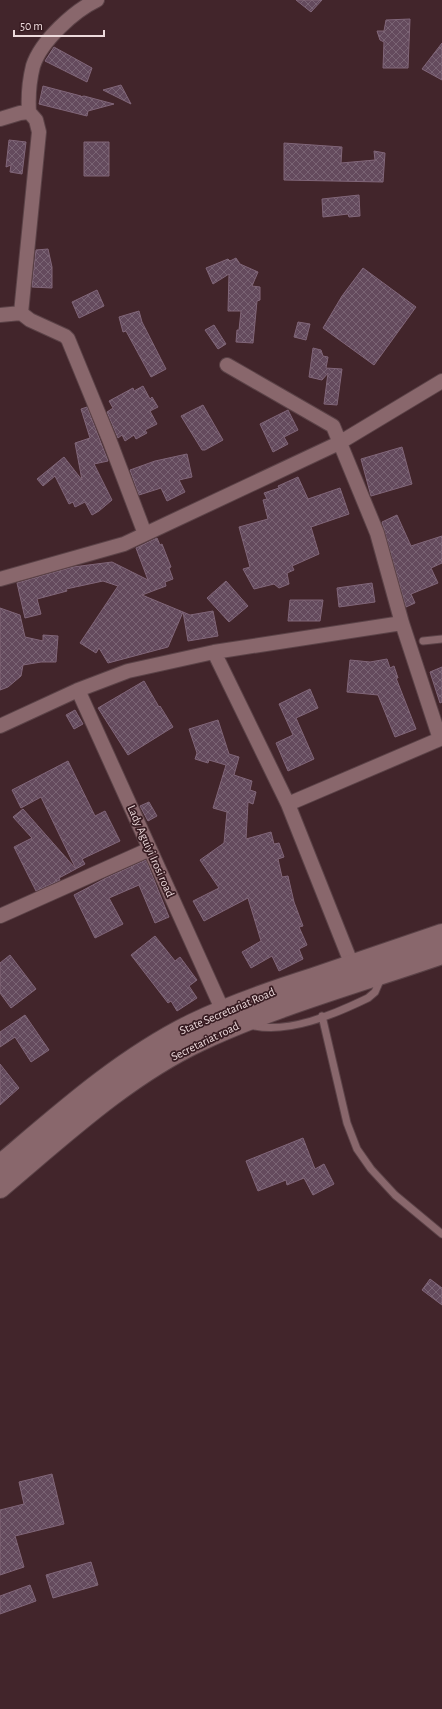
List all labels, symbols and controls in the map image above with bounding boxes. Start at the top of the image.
scale bar [14,12,104,38]
text: 50 m [20,20,43,32]
street label: Lady Aguiyi Irosi road [124,803,177,899]
street label: State Secretariat Road [178,985,276,1037]
street label: Secretariat road [169,1019,241,1063]

